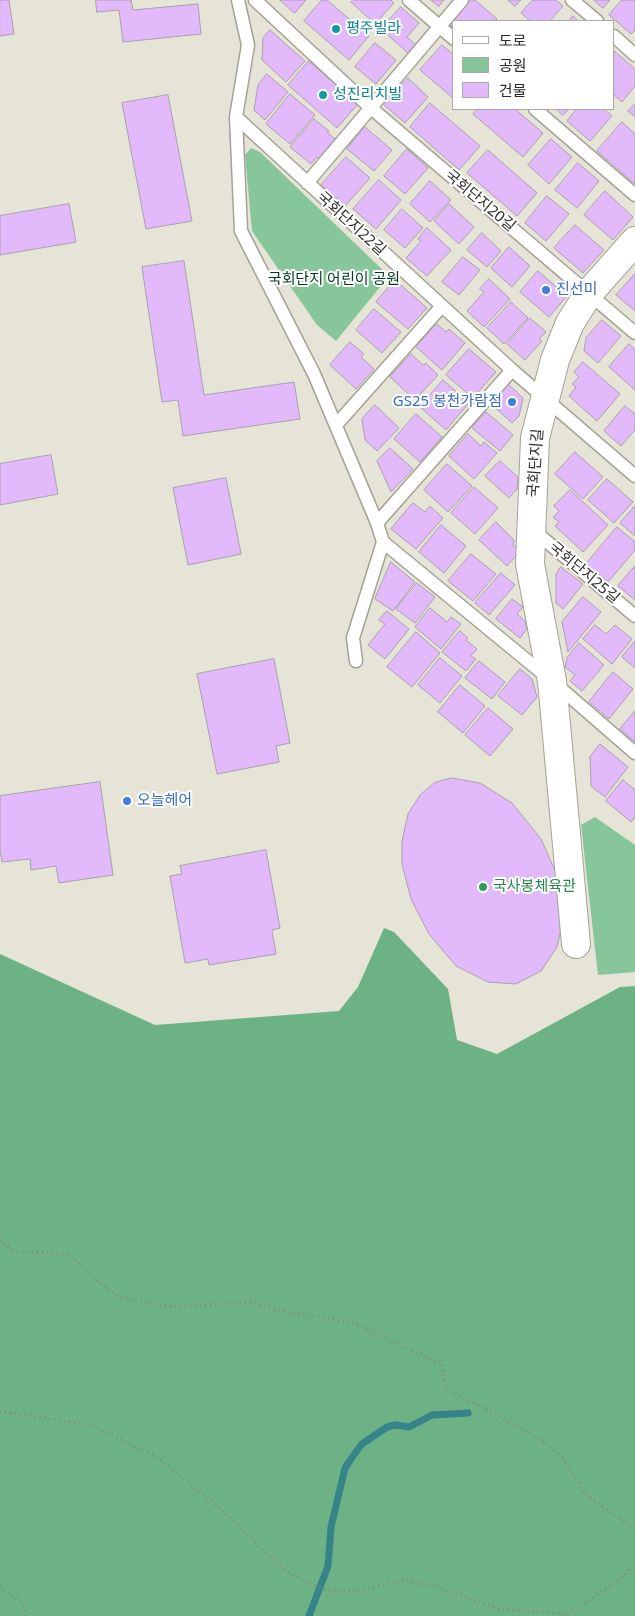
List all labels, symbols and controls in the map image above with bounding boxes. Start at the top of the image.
place label: 평주빌라 [346,20,401,38]
legend [452,20,615,110]
marker: 평주빌라 [330,23,342,35]
text: 도로 [499,30,527,50]
text: 공원 [499,55,527,75]
text: 건물 [499,80,527,100]
place label: 성진리치빌 [333,86,402,104]
marker: 성진리치빌 [317,89,329,101]
street label: 국회단지20길 [441,166,519,236]
street label: 국회단지22길 [313,188,389,260]
park label: 국회단지 어린이 공원 [268,271,400,289]
place label: 진선미 [556,281,597,299]
marker: 진선미 [540,284,552,296]
place label: GS25 봉천가람점 [393,393,502,411]
marker: GS25 봉천가람점 [506,396,518,408]
street label: 국회단지길 [525,428,547,498]
street label: 국회단지25길 [545,538,623,608]
place label: 오늘헤어 [137,792,192,810]
marker: 오늘헤어 [121,795,133,807]
place label: 국사봉체육관 [493,878,576,896]
marker: 국사봉체육관 [477,881,489,893]

